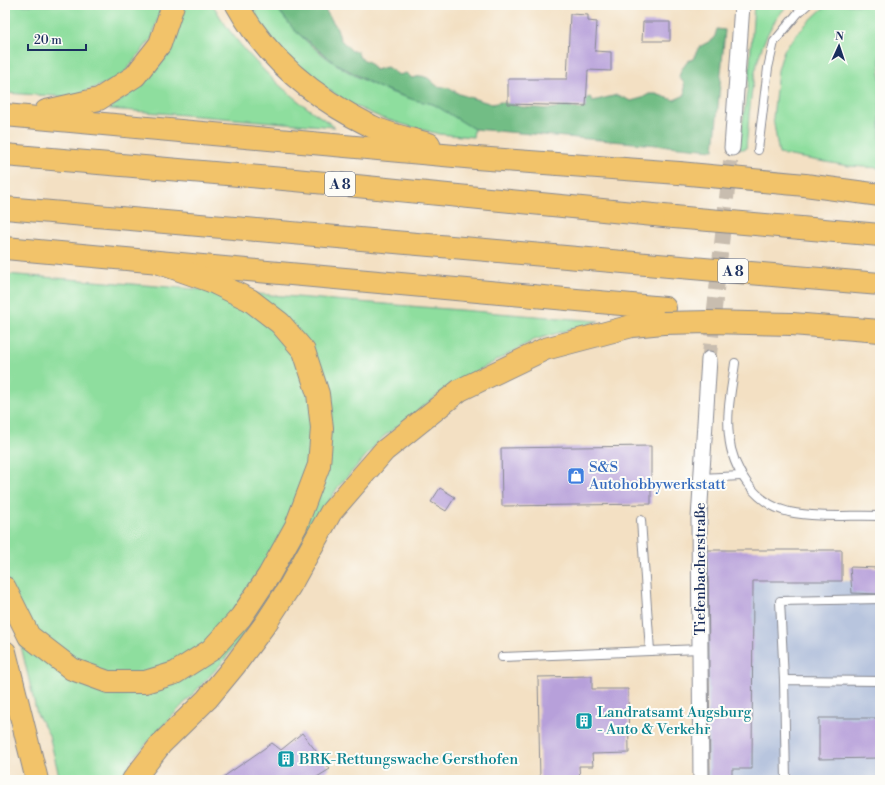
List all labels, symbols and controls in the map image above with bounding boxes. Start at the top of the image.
scale bar [28,26,86,52]
north arrow [819,26,859,66]
text: N [835,30,844,44]
text: 20 m [34,33,62,48]
road number: A 8 [325,172,355,196]
road number: A 8 [718,259,748,283]
place label: S&S Autohobbywerkstatt [588,458,727,494]
shop icon: S&S Autohobbywerkstatt [566,466,586,486]
street label: Tiefenbacherstraße [691,502,710,636]
place label: Landratsamt Augsburg - Auto & Verkehr [597,703,752,739]
building icon: Landratsamt Augsburg - Auto & Verkehr [574,711,594,731]
building icon: BRK-Rettungswache Gersthofen [276,749,296,769]
place label: BRK-Rettungswache Gersthofen [298,750,518,769]

